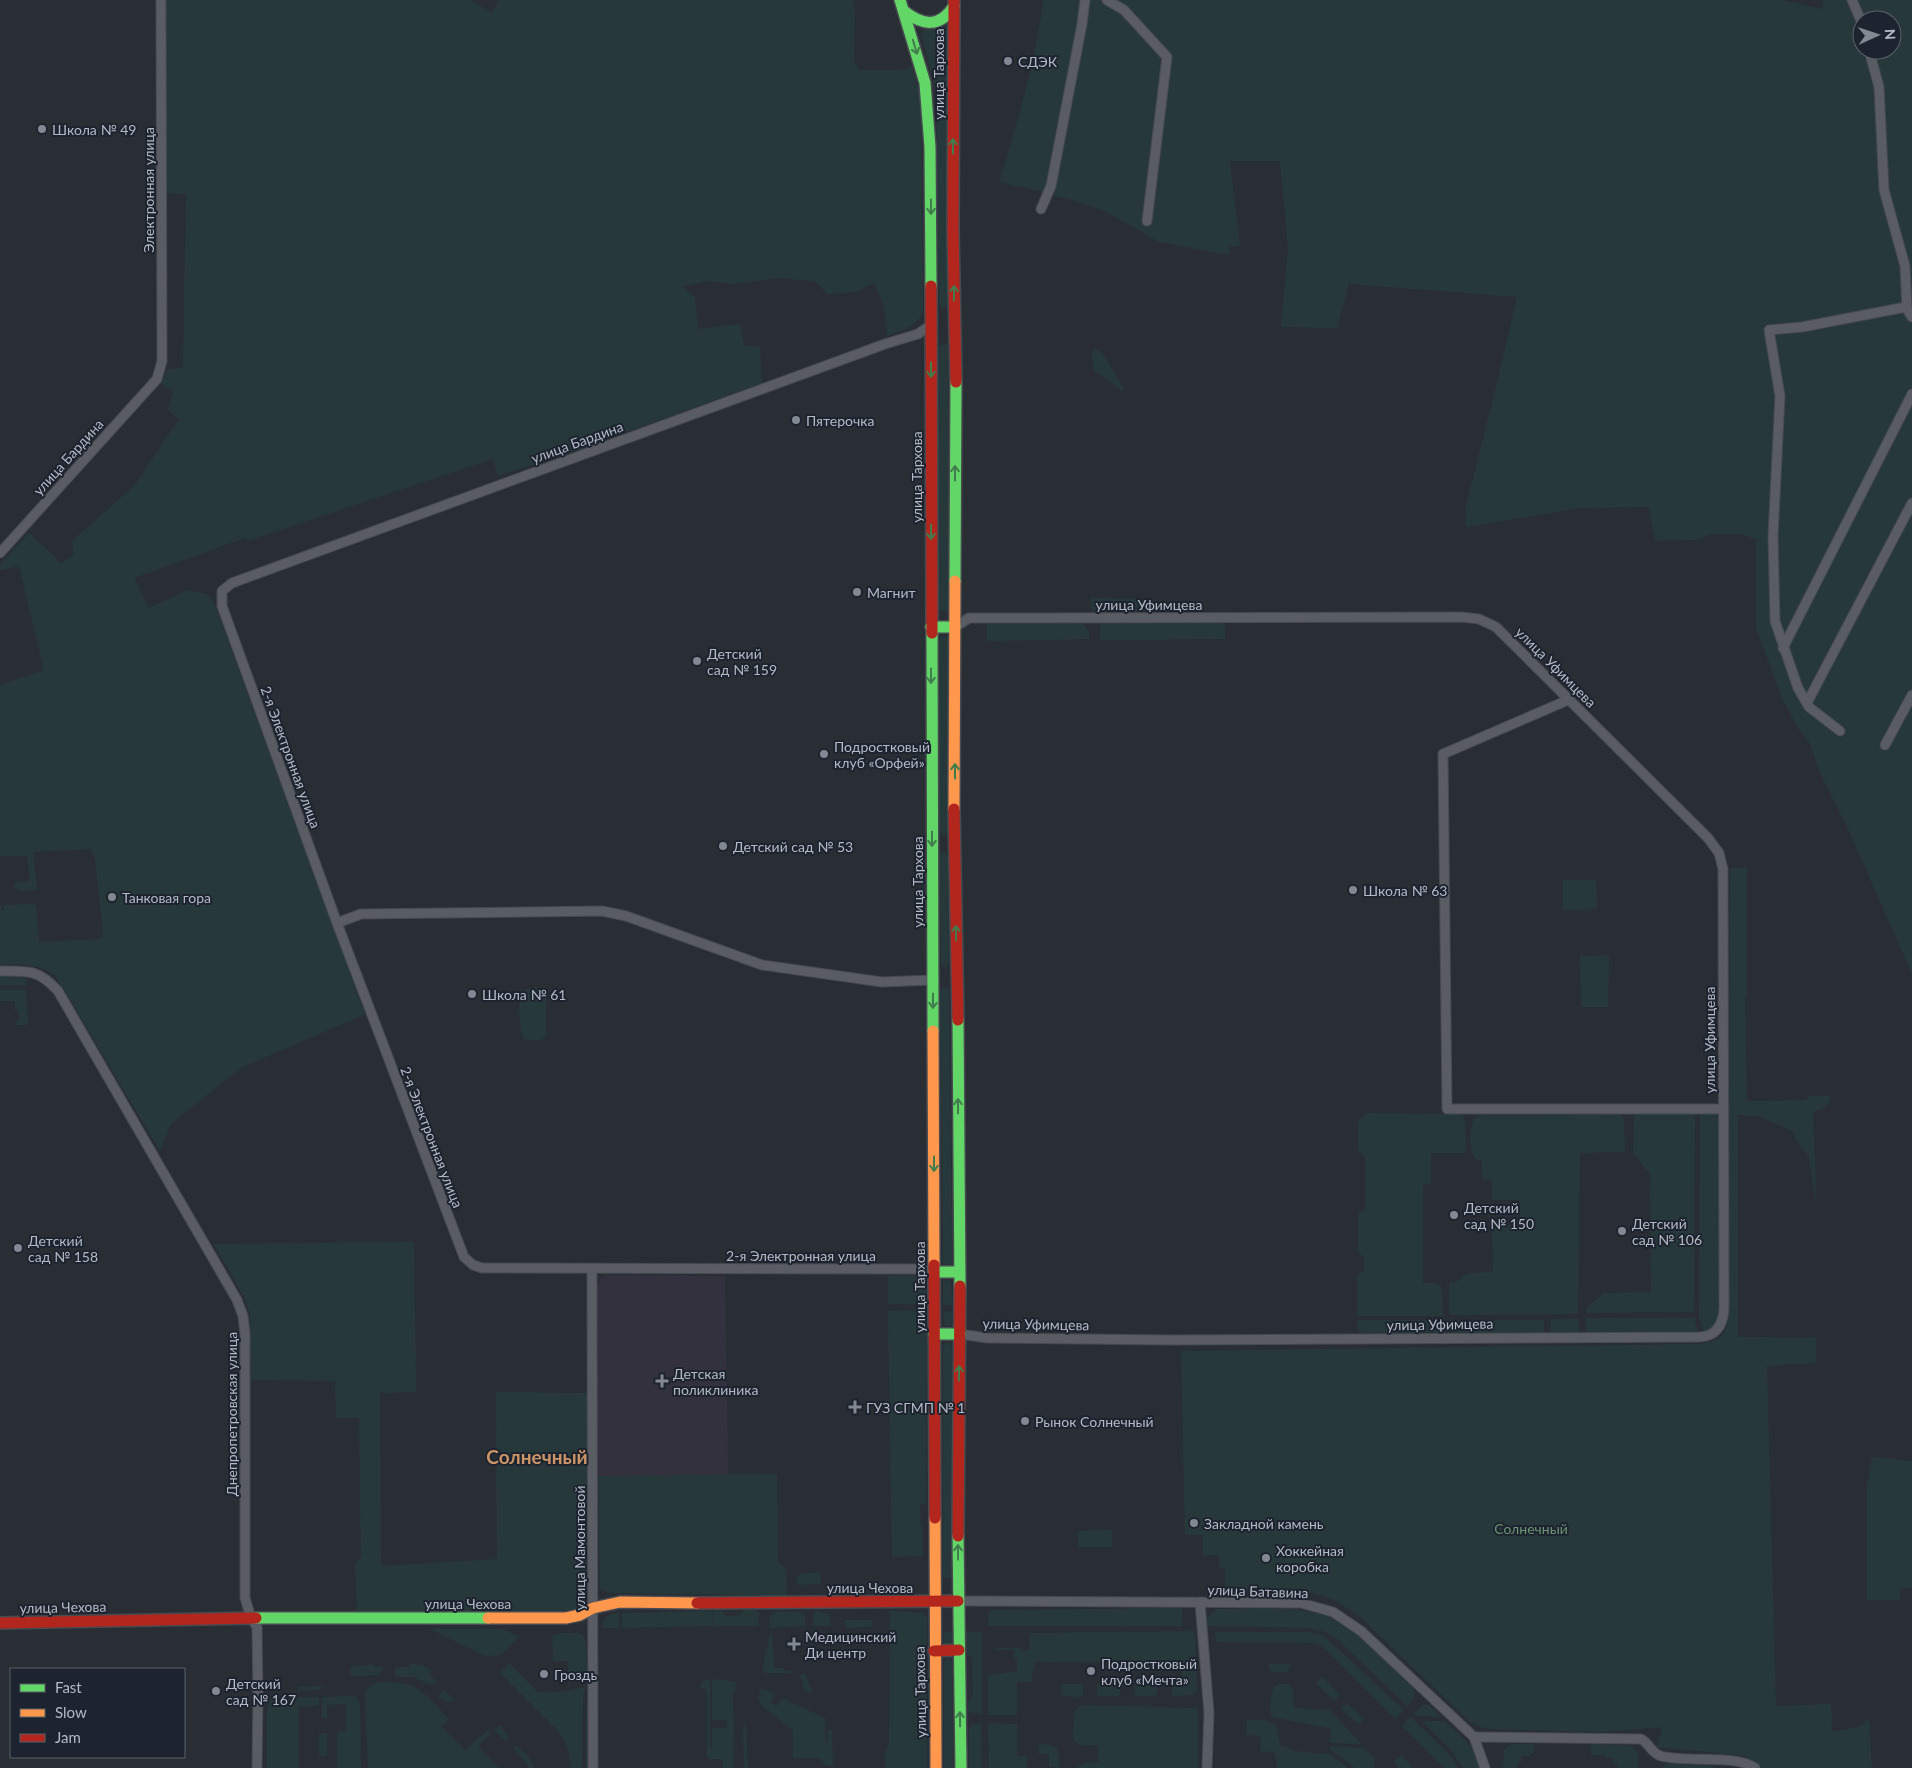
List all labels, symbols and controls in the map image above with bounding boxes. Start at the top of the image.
north arrow [1852,10,1902,60]
street label: улица Тархова [930,28,947,120]
text: N [1882,28,1899,40]
one-way arrow [910,38,920,54]
place label: СДЭК [1018,53,1058,70]
marker: СДЭК [1002,55,1014,67]
place label: Школа № 49 [52,121,136,138]
marker: Школа № 49 [36,123,48,135]
street label: Электронная улица [140,127,157,253]
one-way arrow [948,138,958,154]
one-way arrow [926,199,936,215]
one-way arrow [949,286,959,302]
one-way arrow [926,362,936,378]
place label: Пятерочка [806,412,874,429]
marker: Пятерочка [790,414,802,426]
street label: улица Бардина [29,415,107,499]
street label: улица Бардина [529,417,625,466]
street label: улица Тархова [908,431,925,523]
one-way arrow [950,466,960,482]
one-way arrow [926,524,936,540]
place label: Магнит [867,584,916,601]
marker: Магнит [851,586,863,598]
street label: улица Уфимцева [1096,596,1202,613]
street label: улица Уфимцева [1512,623,1600,711]
place label: Детский сад № 159 [707,645,777,678]
marker: Детский сад № 159 [691,655,703,667]
one-way arrow [926,668,936,684]
street label: 2-я Электронная улица [257,684,325,830]
place label: Подростковый клуб «Орфей» [834,738,930,771]
marker: Подростковый клуб «Орфей» [818,748,830,760]
one-way arrow [950,763,960,780]
one-way arrow [927,830,937,846]
street label: улица Тархова [909,836,926,928]
place label: Детский сад № 53 [733,838,853,855]
marker: Детский сад № 53 [717,840,729,852]
place label: Школа № 63 [1363,882,1447,899]
marker: Школа № 63 [1347,884,1359,896]
place label: Танковая гора [122,889,211,906]
marker: Танковая гора [106,891,118,903]
one-way arrow [952,926,961,942]
place label: Школа № 61 [482,986,566,1003]
street label: улица Уфимцева [1701,987,1718,1093]
marker: Школа № 61 [466,988,478,1000]
one-way arrow [928,992,938,1009]
street label: 2-я Электронная улица [397,1064,467,1210]
one-way arrow [953,1098,963,1114]
one-way arrow [929,1155,938,1171]
place label: Детский сад № 150 [1464,1199,1534,1232]
marker: Детский сад № 150 [1448,1209,1460,1221]
place label: Детский сад № 106 [1632,1215,1702,1248]
marker: Детский сад № 106 [1616,1225,1628,1237]
place label: Детский сад № 158 [28,1232,98,1265]
street label: улица Тархова [911,1241,928,1333]
marker: Детский сад № 158 [12,1242,24,1254]
street label: 2-я Электронная улица [726,1247,876,1264]
street label: улица Уфимцева [982,1315,1090,1333]
street label: улица Уфимцева [1386,1315,1494,1333]
street label: Днепропетровская улица [223,1332,240,1496]
place label: Детская поликлиника [673,1365,759,1398]
one-way arrow [954,1366,964,1382]
marker: Детская поликлиника [655,1374,669,1388]
place label: ГУЗ СГМП № 1 [866,1399,965,1416]
marker: ГУЗ СГМП № 1 [848,1400,862,1414]
place label: Рынок Солнечный [1035,1413,1154,1430]
marker: Рынок Солнечный [1019,1415,1031,1427]
district label: Солнечный [486,1445,588,1468]
street label: улица Мамонтовой [571,1486,588,1610]
place label: Закладной камень [1204,1515,1324,1532]
marker: Закладной камень [1188,1517,1200,1529]
park label: Солнечный [1494,1520,1568,1537]
place label: Хоккейная коробка [1276,1542,1344,1575]
one-way arrow [953,1544,963,1560]
marker: Хоккейная коробка [1260,1552,1272,1564]
street label: улица Чехова [827,1579,913,1596]
street label: улица Батавина [1207,1581,1309,1601]
street label: улица Чехова [425,1595,511,1612]
street label: улица Чехова [20,1598,107,1616]
place label: Медицинский Ди центр [805,1628,896,1661]
marker: Медицинский Ди центр [787,1637,801,1651]
street label: улица Тархова [911,1646,929,1738]
place label: Подростковый клуб «Мечта» [1101,1655,1197,1688]
marker: Подростковый клуб «Мечта» [1085,1665,1097,1677]
place label: Гроздь [554,1666,597,1683]
legend [10,1668,185,1758]
marker: Гроздь [538,1668,550,1680]
place label: Детский сад № 167 [226,1675,296,1708]
text: Fast [55,1678,82,1696]
marker: Детский сад № 167 [210,1685,222,1697]
text: Slow [55,1703,87,1721]
one-way arrow [955,1712,965,1728]
text: Jam [55,1728,81,1746]

